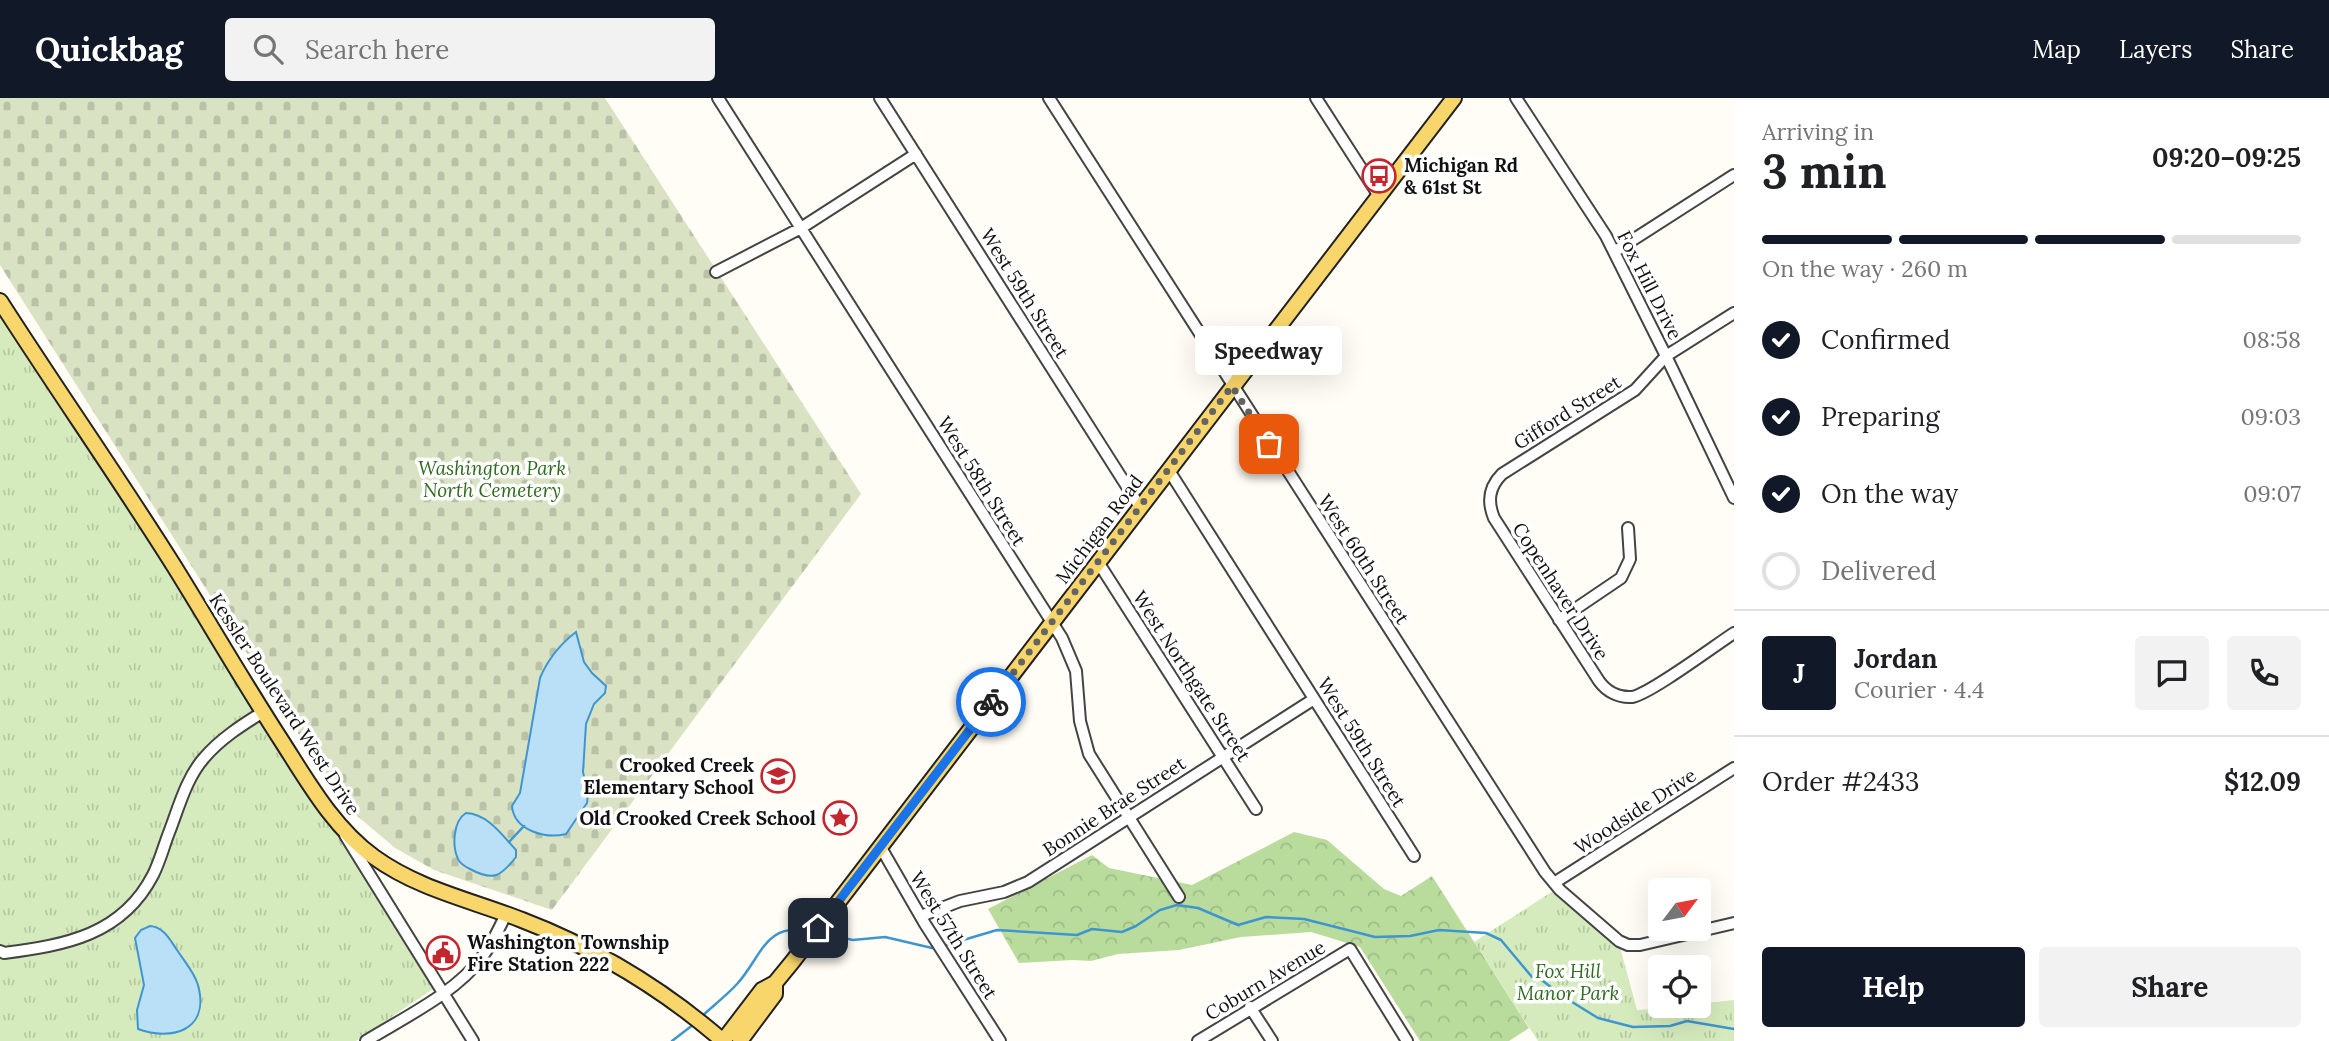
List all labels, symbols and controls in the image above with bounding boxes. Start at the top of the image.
search box [225,18,715,81]
text: Quickbag [35,28,183,70]
icon: search [249,30,287,68]
text: Search here [305,33,449,66]
text: Map [2032,34,2081,65]
text: Layers [2119,34,2192,65]
text: Share [2230,34,2294,65]
text: Arriving in [1762,117,1874,146]
text: 09:20–09:25 [2152,141,2301,174]
text: 3 min [1762,142,1887,201]
place label: Michigan Rd & 61st St [1404,153,1518,199]
bus stop icon: Michigan Rd & 61st St [1360,157,1398,195]
street label: West 59th Street [975,224,1075,363]
street label: Fox Hill Drive [1612,226,1688,344]
text: On the way · 260 m [1762,254,1968,283]
icon: check [1762,321,1800,359]
text: Confirmed [1821,323,1950,356]
callout: Speedway [1196,325,1342,374]
text: 08:58 [2243,325,2301,354]
text: Speedway [1214,336,1323,365]
street label: Gifford Street [1509,369,1626,455]
icon: check [1762,398,1800,436]
text: Preparing [1821,400,1940,433]
text: 09:03 [2241,402,2301,431]
street label: West 58th Street [933,412,1032,551]
pin [1239,414,1299,474]
icon: bag [1250,425,1288,463]
park label: Washington Park North Cemetery [418,456,566,502]
street label: Michigan Road [1050,470,1148,588]
icon: check [1762,475,1800,513]
text: On the way [1821,477,1958,510]
text: 09:07 [2243,479,2301,508]
street label: West 60th Street [1313,490,1415,629]
street label: Copenhaver Drive [1508,518,1614,664]
text: Delivered [1821,554,1937,587]
street label: West Northgate Street [1128,586,1257,766]
street label: Kessler Boulevard West Drive [204,589,366,819]
button: chat [2135,636,2209,710]
button: phone [2227,636,2301,710]
text: Jordan [1854,642,1938,675]
text: J [1793,657,1805,690]
courier [956,667,1026,737]
street label: West 59th Street [1312,673,1412,812]
text: Courier · 4.4 [1854,675,1985,704]
icon: bike [972,683,1010,721]
street label: Bonnie Brae Street [1038,751,1190,861]
place label: Crooked Creek Elementary School [583,753,754,799]
school or university icon: Crooked Creek Elementary School [759,757,797,795]
street label: Woodside Drive [1570,763,1700,859]
text: Order #2433 [1762,765,1919,798]
text: $12.09 [2224,765,2301,798]
place icon: Old Crooked Creek School [821,799,859,837]
place label: Old Crooked Creek School [579,806,816,830]
street label: West 57th Street [905,867,1003,1004]
north arrow [1648,878,1712,942]
map controls [1648,878,1711,1018]
pin [788,898,848,958]
icon: home [799,909,837,947]
place label: Washington Township Fire Station 222 [467,930,669,976]
public building icon: Washington Township Fire Station 222 [424,934,462,972]
street label: Coburn Avenue [1201,935,1329,1025]
button: Help [1762,947,2025,1027]
button: Share [2039,947,2301,1027]
button: locate [1648,955,1711,1018]
park label: Fox Hill Manor Park [1517,959,1619,1005]

